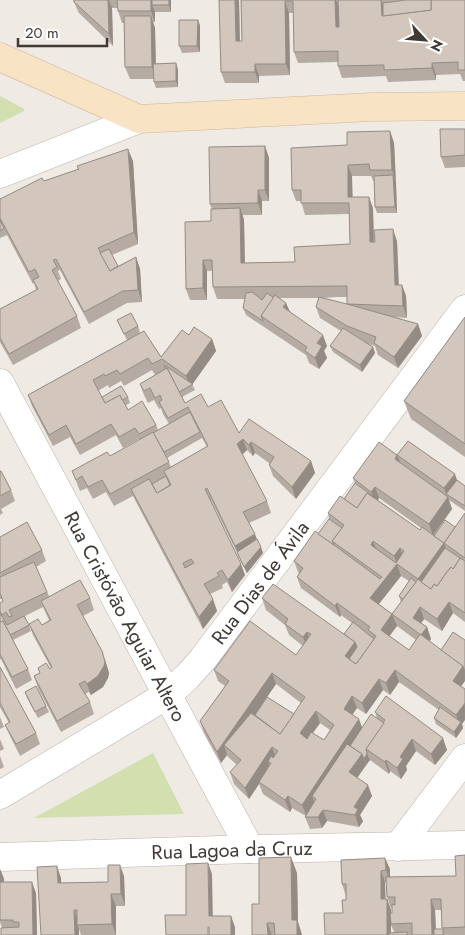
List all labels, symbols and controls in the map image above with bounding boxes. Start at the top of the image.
scale bar [18,15,106,47]
north arrow [400,15,450,65]
text: 20 m [25,22,59,44]
text: N [425,36,448,55]
street label: Rua Cristóvão Aguiar Altero [56,506,193,727]
street label: Rua Dias de Ávila [205,515,316,651]
street label: Rua Lagoa da Cruz [151,834,313,867]

